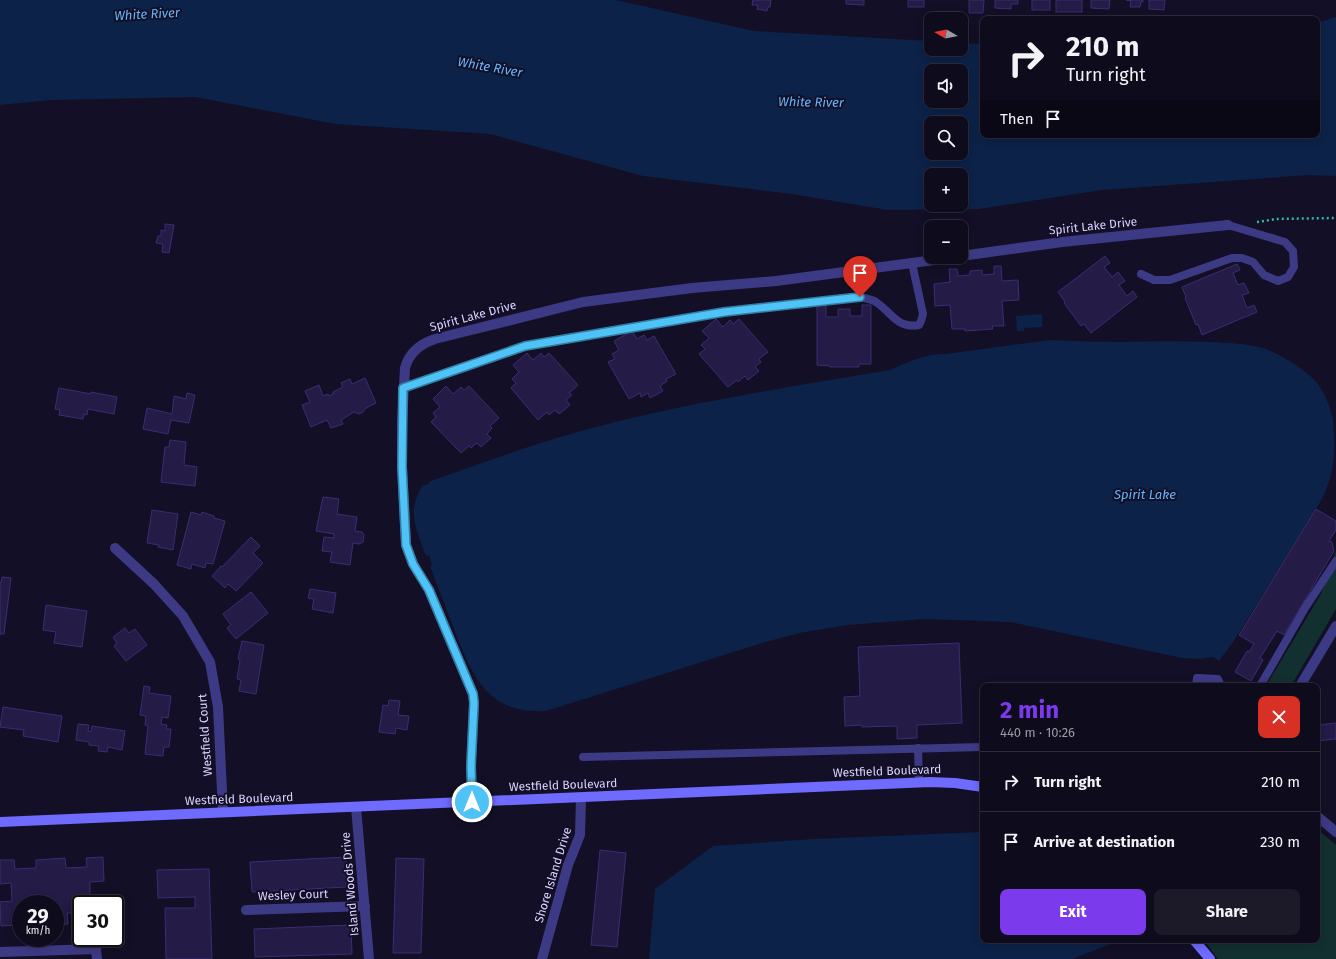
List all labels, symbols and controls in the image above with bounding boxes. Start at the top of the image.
water label: White River [114,5,181,23]
north arrow [924,12,968,56]
map controls [924,12,968,264]
text: 210 m [1066,30,1140,63]
icon: right [1000,32,1052,84]
water label: White River [456,54,525,80]
button: sound [924,64,968,108]
text: Turn right [1066,64,1146,86]
water label: White River [778,94,845,110]
icon: arrive [1042,108,1064,130]
text: Then [1000,110,1034,128]
button: search [924,116,968,160]
button: + [924,168,968,212]
street label: Spirit Lake Drive [1048,214,1138,238]
button: − [924,220,968,264]
pin [843,256,877,297]
icon: arrive [849,262,871,284]
street label: Spirit Lake Drive [428,298,518,334]
water label: Spirit Lake [1113,487,1176,502]
street label: Westfield Court [195,692,215,777]
text: 2 min [1000,696,1059,724]
button: close [1258,696,1300,738]
text: 440 m · 10:26 [1000,725,1075,740]
street label: Westfield Boulevard [833,762,941,780]
icon: right [1000,771,1022,793]
text: Turn right [1034,773,1101,791]
text: 210 m [1261,773,1300,791]
street label: Westfield Boulevard [509,776,617,794]
position arrow [451,781,493,823]
street label: Westfield Boulevard [185,790,293,808]
street label: Shore Island Drive [532,826,574,924]
street label: Island Woods Drive [338,831,362,937]
icon: arrive [1000,831,1022,853]
text: Arrive at destination [1034,833,1175,851]
text: 230 m [1260,833,1300,851]
street label: Wesley Court [258,887,329,903]
button: Exit [1000,889,1146,935]
button: Share [1154,889,1300,935]
speed limit sign: 30 [72,895,124,947]
text: 29 [27,904,49,928]
text: km/h [26,925,50,937]

